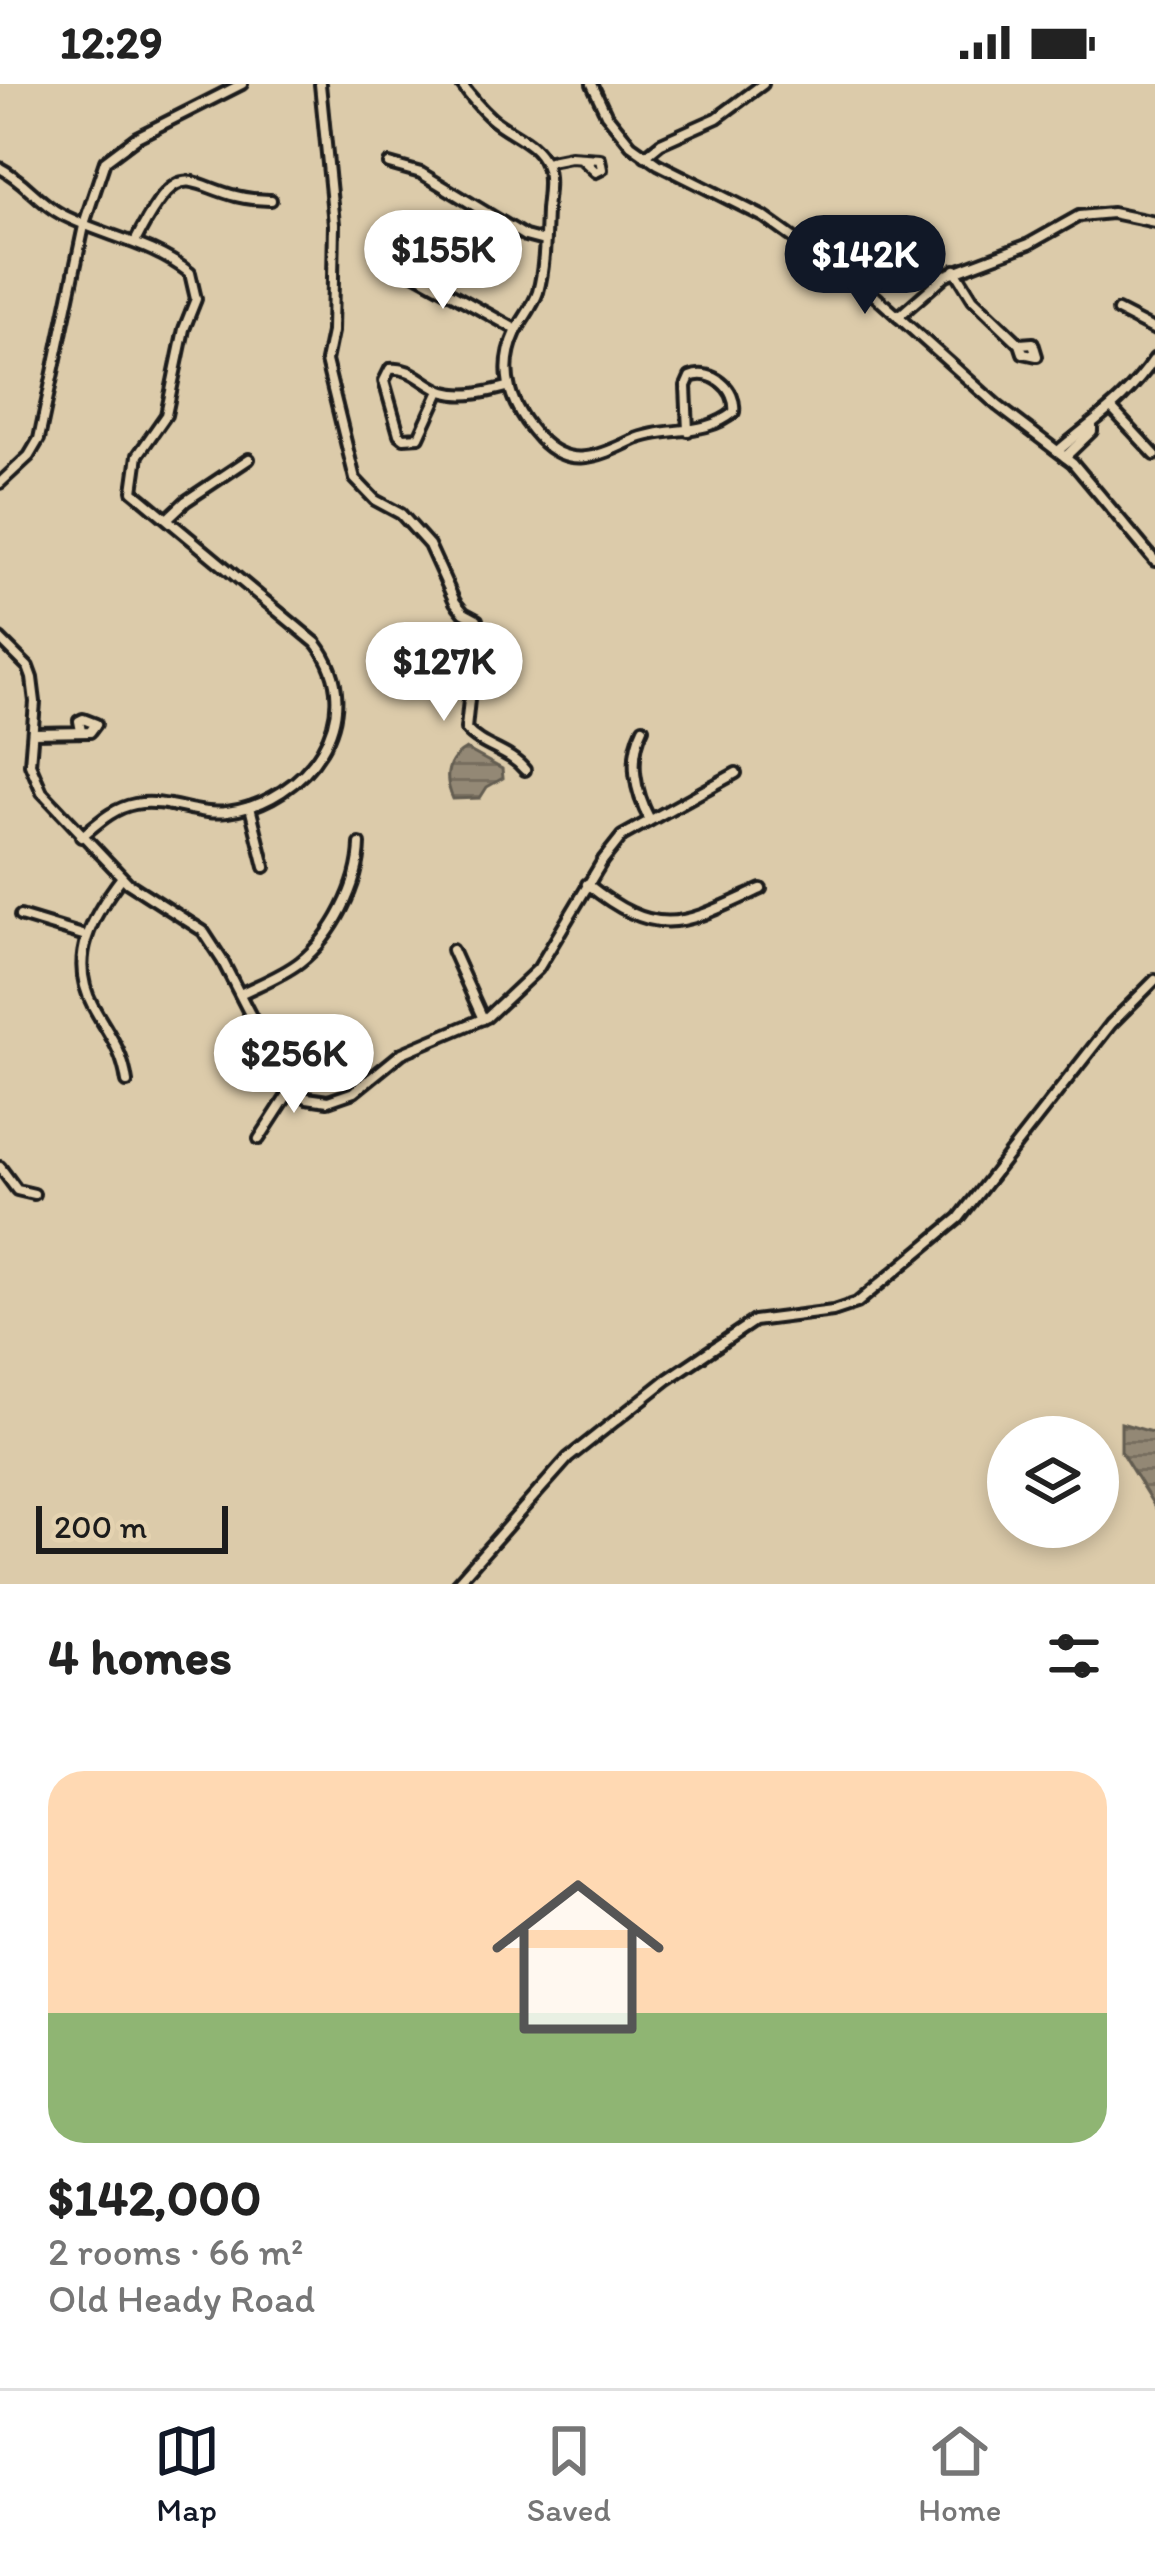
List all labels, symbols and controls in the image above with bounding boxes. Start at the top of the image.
text: 12:29 [60,15,163,69]
pin: $155K [359,210,527,312]
pin: $142K [781,215,949,317]
text: $155K [391,225,495,272]
text: $142K [812,230,918,277]
pin: $127K [360,622,528,724]
text: $127K [393,637,495,684]
pin: $256K [210,1014,378,1116]
text: $256K [241,1029,347,1076]
map controls [987,1416,1119,1548]
button: layers [987,1416,1119,1548]
scale bar [36,1500,228,1553]
text: 200 m [54,1507,147,1546]
icon: filters [1041,1623,1107,1689]
text: 4 homes [48,1626,232,1687]
icon: home [470,1849,686,2065]
text: $142,000 [48,2167,261,2228]
text: 2 rooms · 66 m² [48,2228,303,2275]
text: Old Heady Road [48,2275,315,2322]
tab: Map [154,2418,220,2529]
tab: Saved [527,2418,611,2529]
tab: Home [918,2418,1001,2529]

